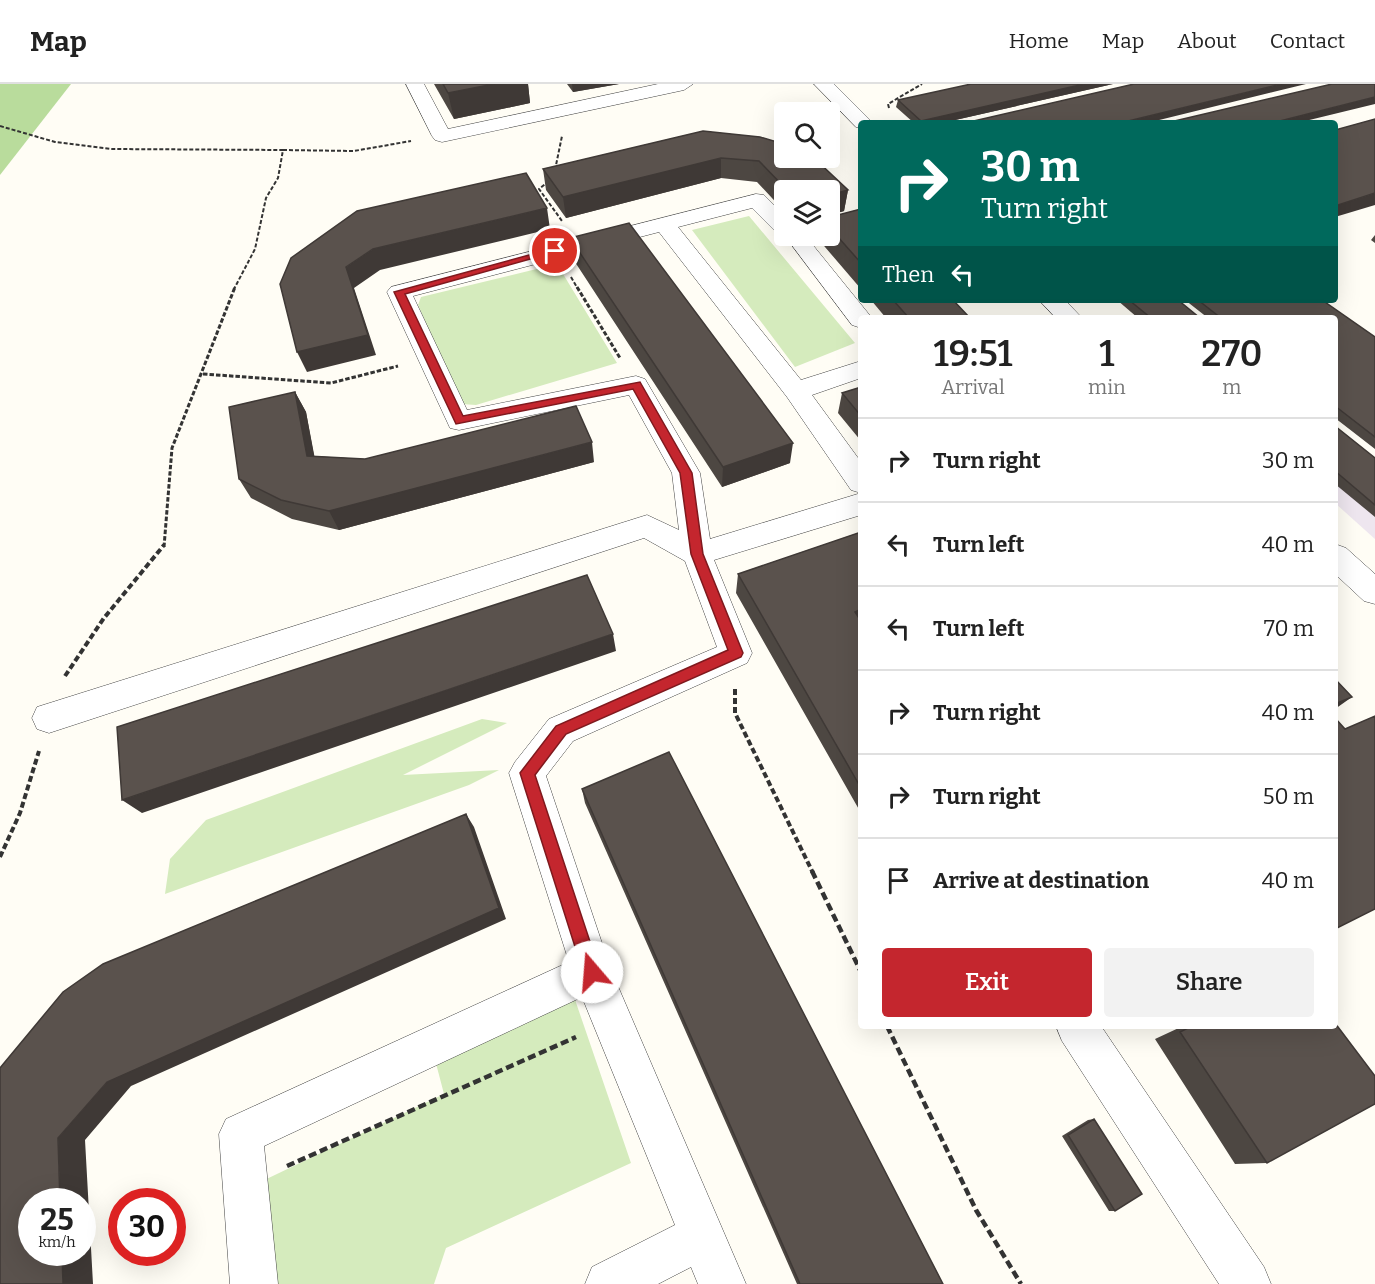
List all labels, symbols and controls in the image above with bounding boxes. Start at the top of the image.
text: Map [30,25,87,58]
text: Home [1009,28,1069,54]
text: Map [1102,28,1144,54]
text: About [1177,28,1237,54]
text: Contact [1270,28,1345,54]
map controls [774,102,840,246]
button: search [774,102,840,168]
text: 30 m [981,142,1080,192]
icon: right [882,144,960,222]
button: layers [774,180,840,246]
text: Turn right [981,193,1108,225]
pin [529,225,580,276]
icon: arrive [538,234,571,267]
icon: left [946,258,979,291]
text: Then [882,261,934,288]
text: 19:51 [934,332,1012,376]
text: 1 [1099,332,1115,376]
text: 270 [1201,332,1262,376]
text: Arrival [941,375,1005,399]
text: min [1088,375,1126,399]
text: m [1222,375,1241,399]
icon: right [882,444,915,477]
text: Turn right [933,447,1041,474]
text: 30 m [1262,447,1314,474]
icon: left [882,528,915,561]
text: Turn left [933,531,1025,558]
text: 40 m [1262,531,1314,558]
icon: left [882,612,915,645]
text: Turn left [933,615,1025,642]
text: 70 m [1264,615,1314,642]
icon: right [882,696,915,729]
text: Turn right [933,699,1041,726]
text: 40 m [1262,699,1314,726]
icon: right [882,780,915,813]
text: Turn right [933,783,1041,810]
text: 50 m [1263,783,1314,810]
icon: arrive [882,864,915,897]
text: Arrive at destination [933,867,1149,894]
text: 40 m [1262,867,1314,894]
position arrow [560,940,624,1004]
button: Exit [882,948,1092,1017]
button: Share [1104,948,1314,1017]
speed limit sign: 30 [108,1188,186,1266]
text: 25 [40,1202,74,1238]
text: km/h [38,1233,76,1251]

